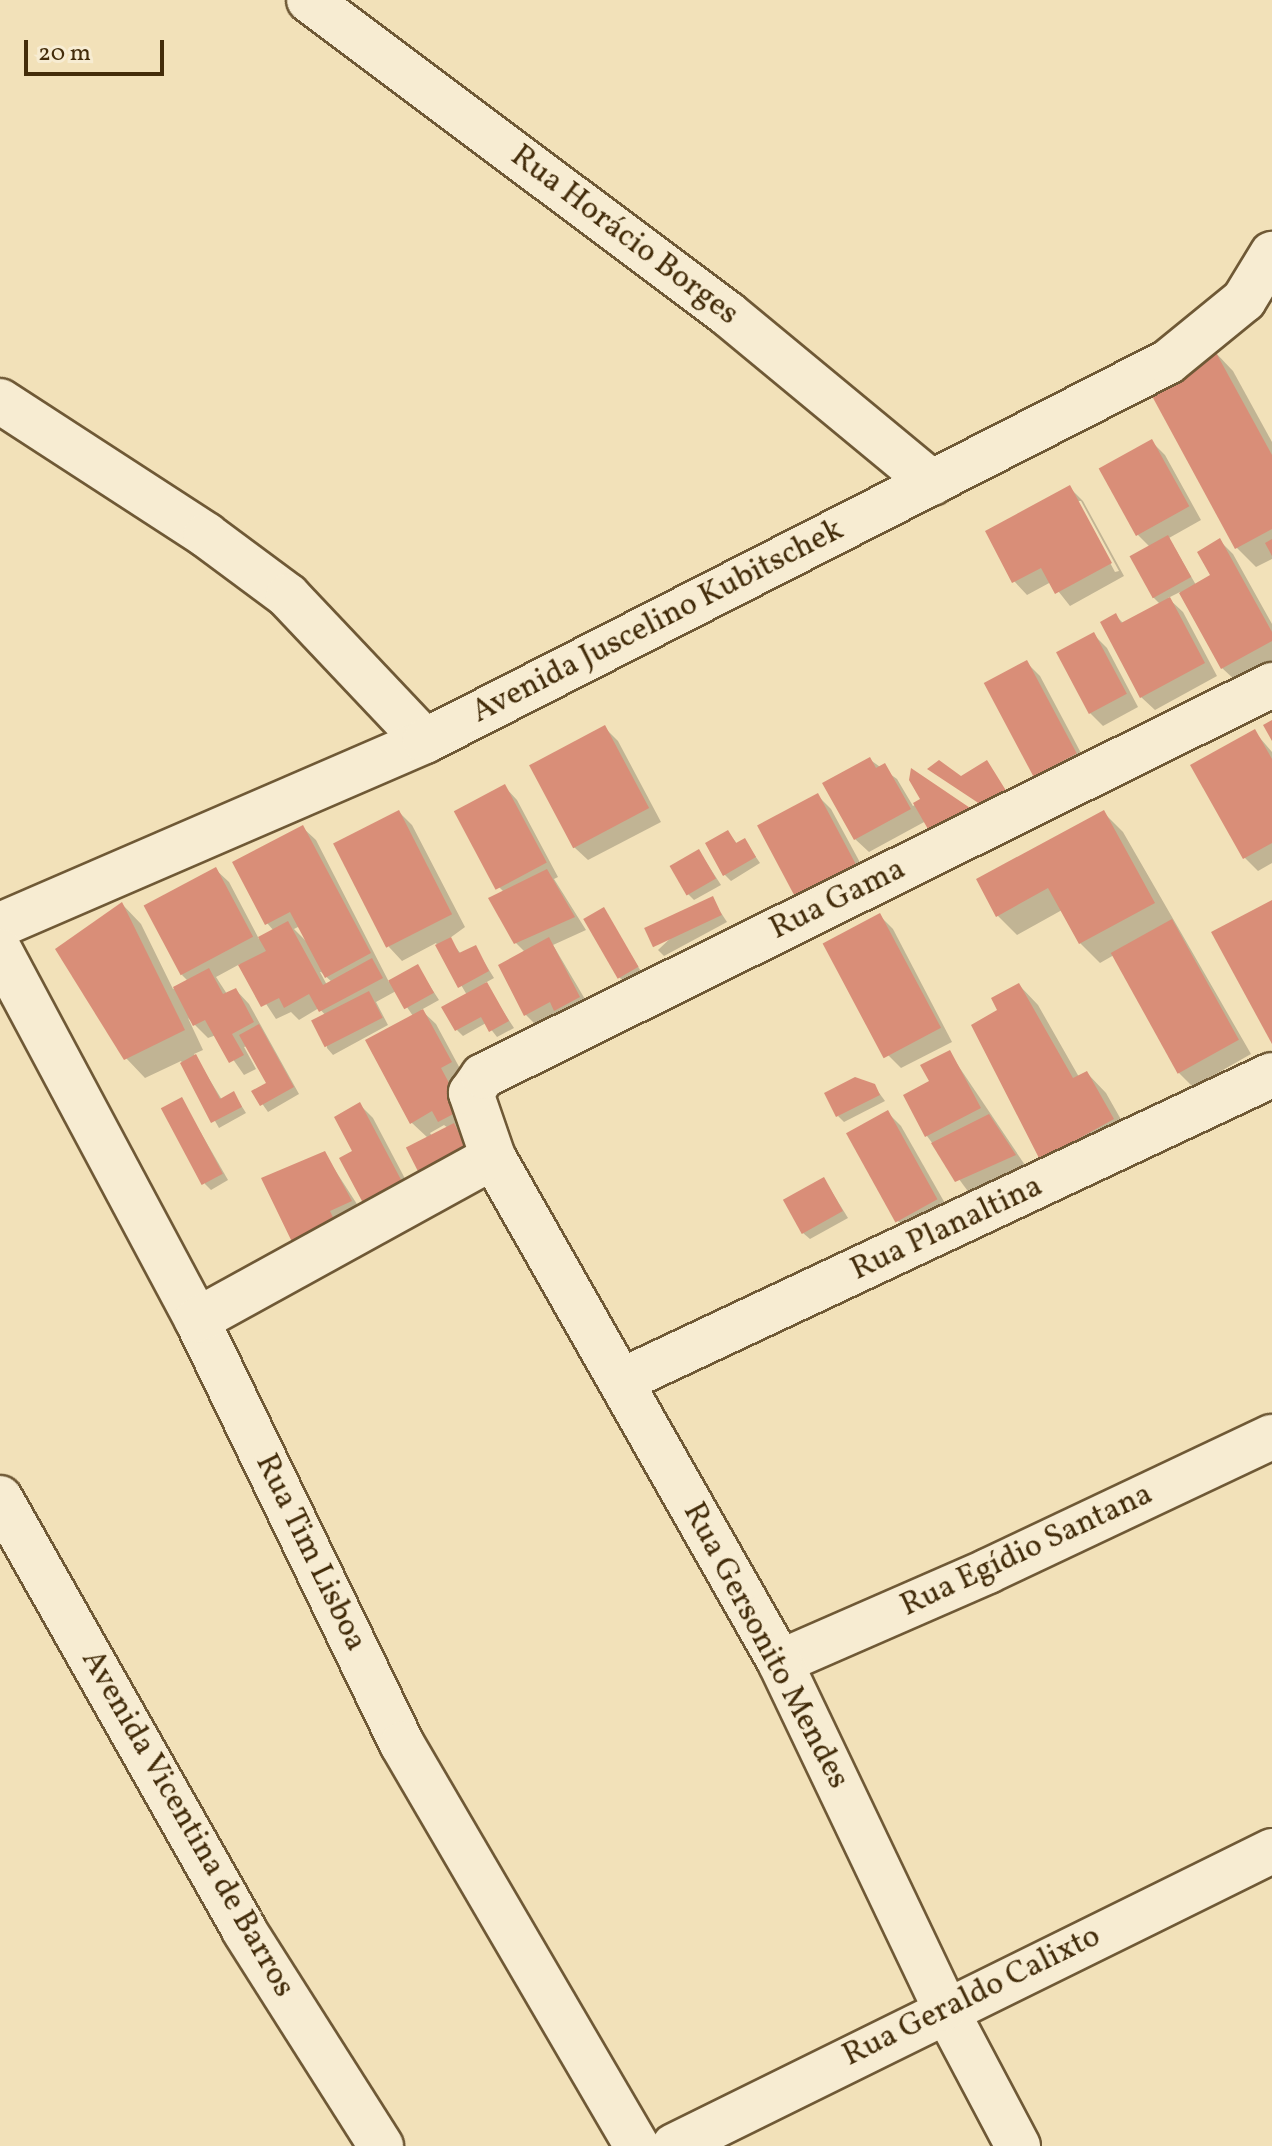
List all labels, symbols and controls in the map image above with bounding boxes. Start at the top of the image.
scale bar [28,24,168,74]
text: 20 m [38,37,91,71]
street label: Rua Horácio Borges [502,138,746,334]
street label: Avenida Juscelino Kubitschek [466,511,850,733]
street label: Rua Gama [764,851,912,949]
street label: Rua Planaltina [845,1168,1049,1290]
street label: Rua Tim Lisboa [246,1448,374,1658]
street label: Rua Egídio Santana [895,1476,1159,1626]
street label: Rua Gersonito Mendes [673,1496,857,1796]
street label: Avenida Vicentina de Barros [72,1643,302,2005]
street label: Rua Geraldo Calixto [837,1918,1107,2076]

